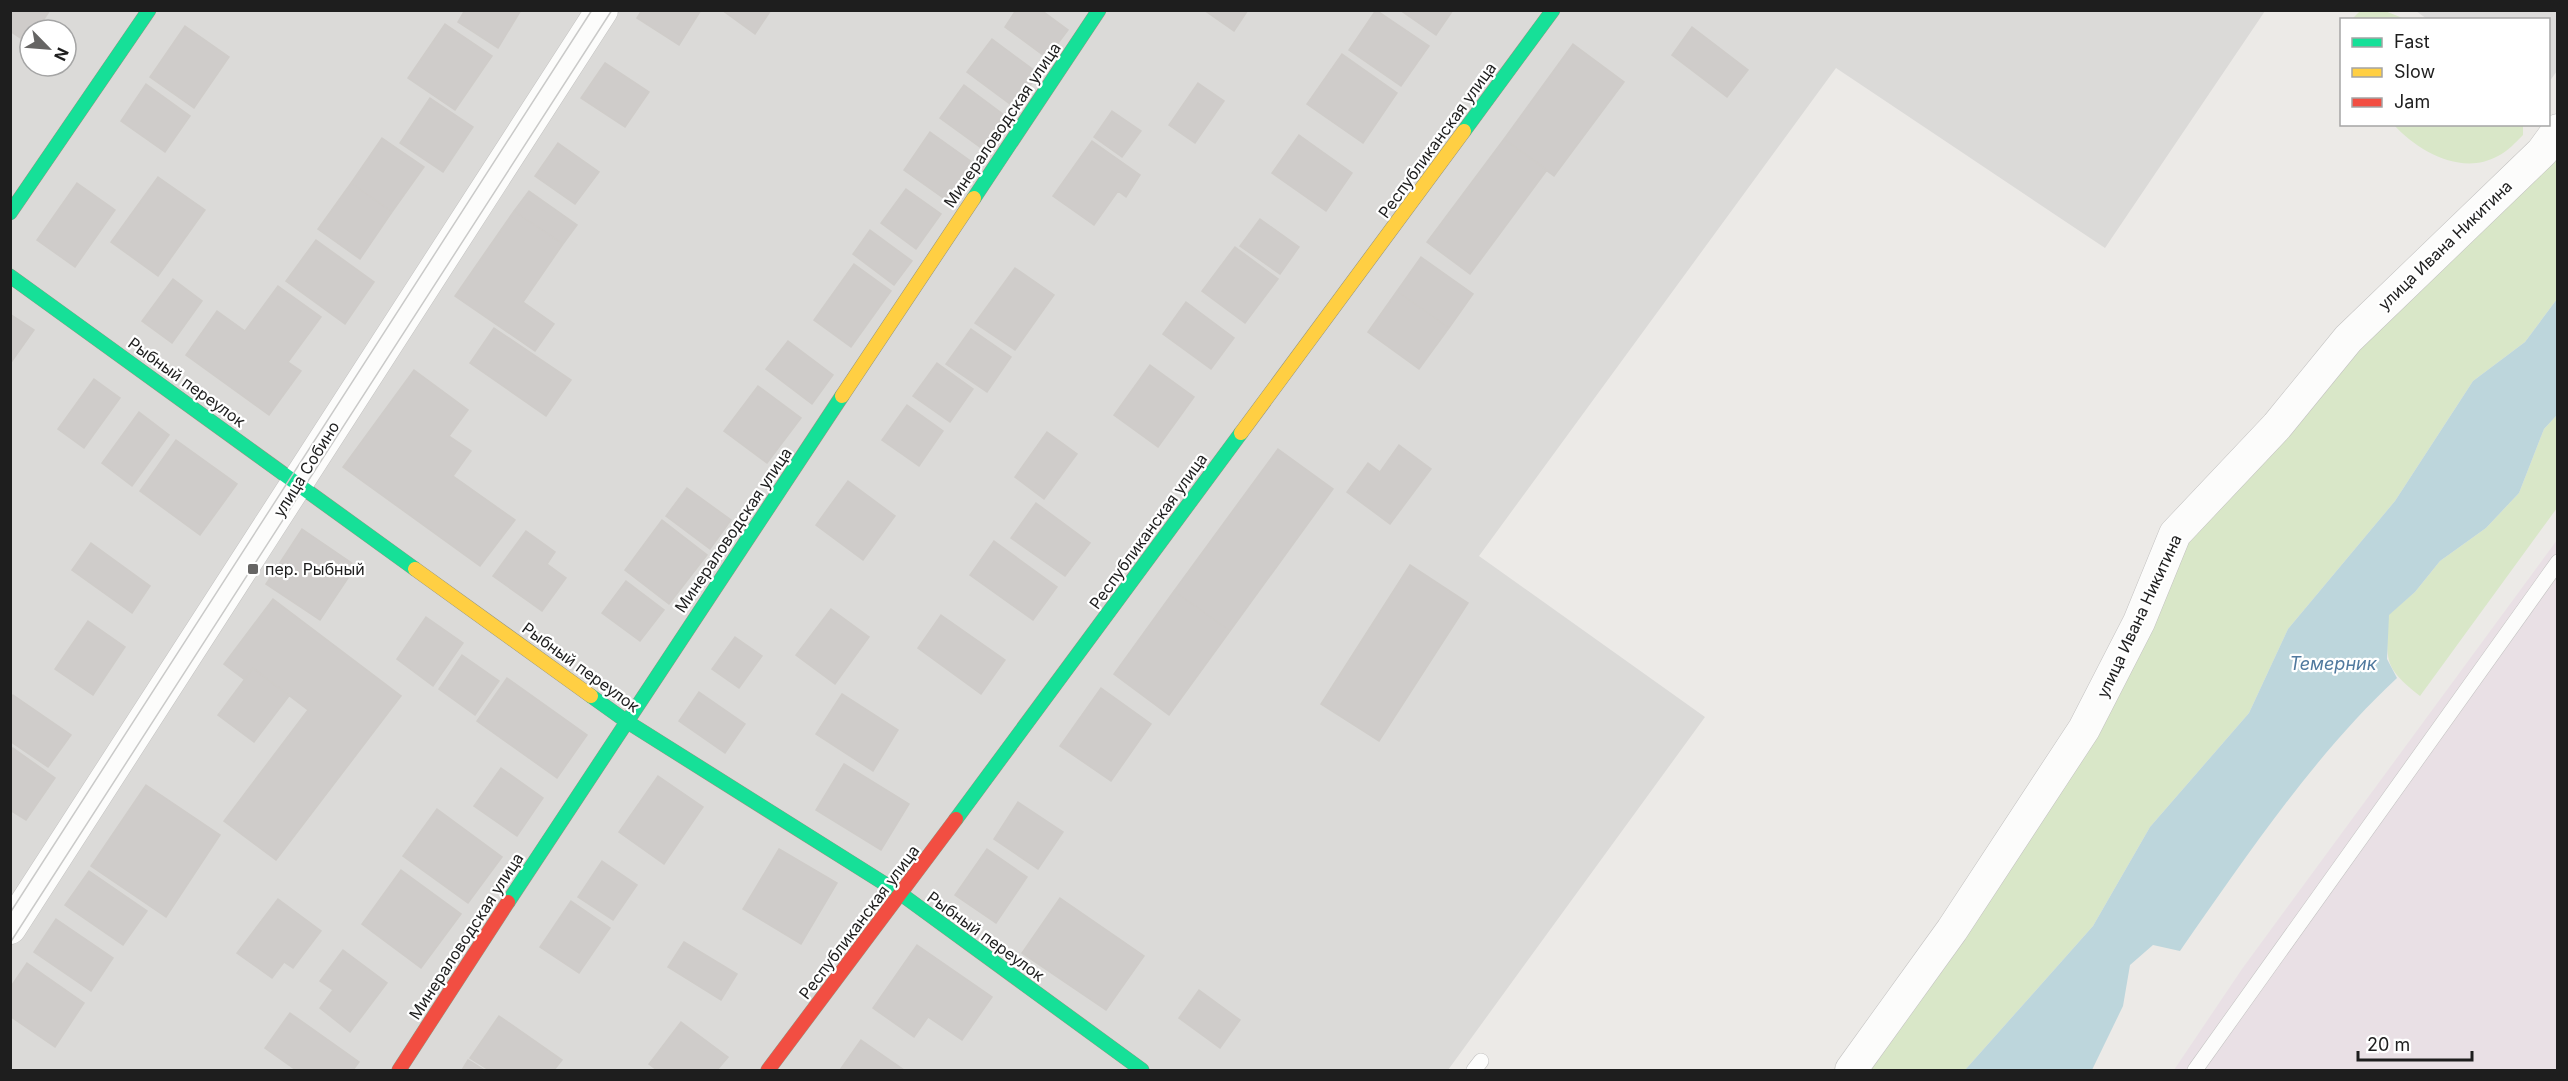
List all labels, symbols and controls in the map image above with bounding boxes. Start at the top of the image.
north arrow [18,18,78,78]
legend [2340,18,2550,126]
text: Fast [2394,31,2430,52]
street label: Минераловодская улица [939,39,1065,211]
text: N [50,45,73,64]
street label: Республиканская улица [1374,58,1500,222]
text: Slow [2394,61,2435,82]
text: Jam [2394,91,2430,112]
street label: улица Ивана Никитина [2374,176,2516,314]
street label: Рыбный переулок [125,333,250,431]
street label: улица Собино [269,417,343,521]
street label: Минераловодская улица [670,444,796,616]
street label: Республиканская улица [1085,449,1211,613]
street label: улица Ивана Никитина [2092,531,2186,701]
place label: пер. Рыбный [265,559,365,579]
marker: пер. Рыбный [246,562,260,576]
street label: Рыбный переулок [519,618,644,716]
water label: Темерник [2290,653,2378,674]
street label: Республиканская улица [795,841,923,1003]
street label: Минераловодская улица [405,849,527,1023]
street label: Рыбный переулок [924,887,1049,985]
scale bar [2358,1024,2472,1062]
text: 20 m [2367,1034,2410,1055]

